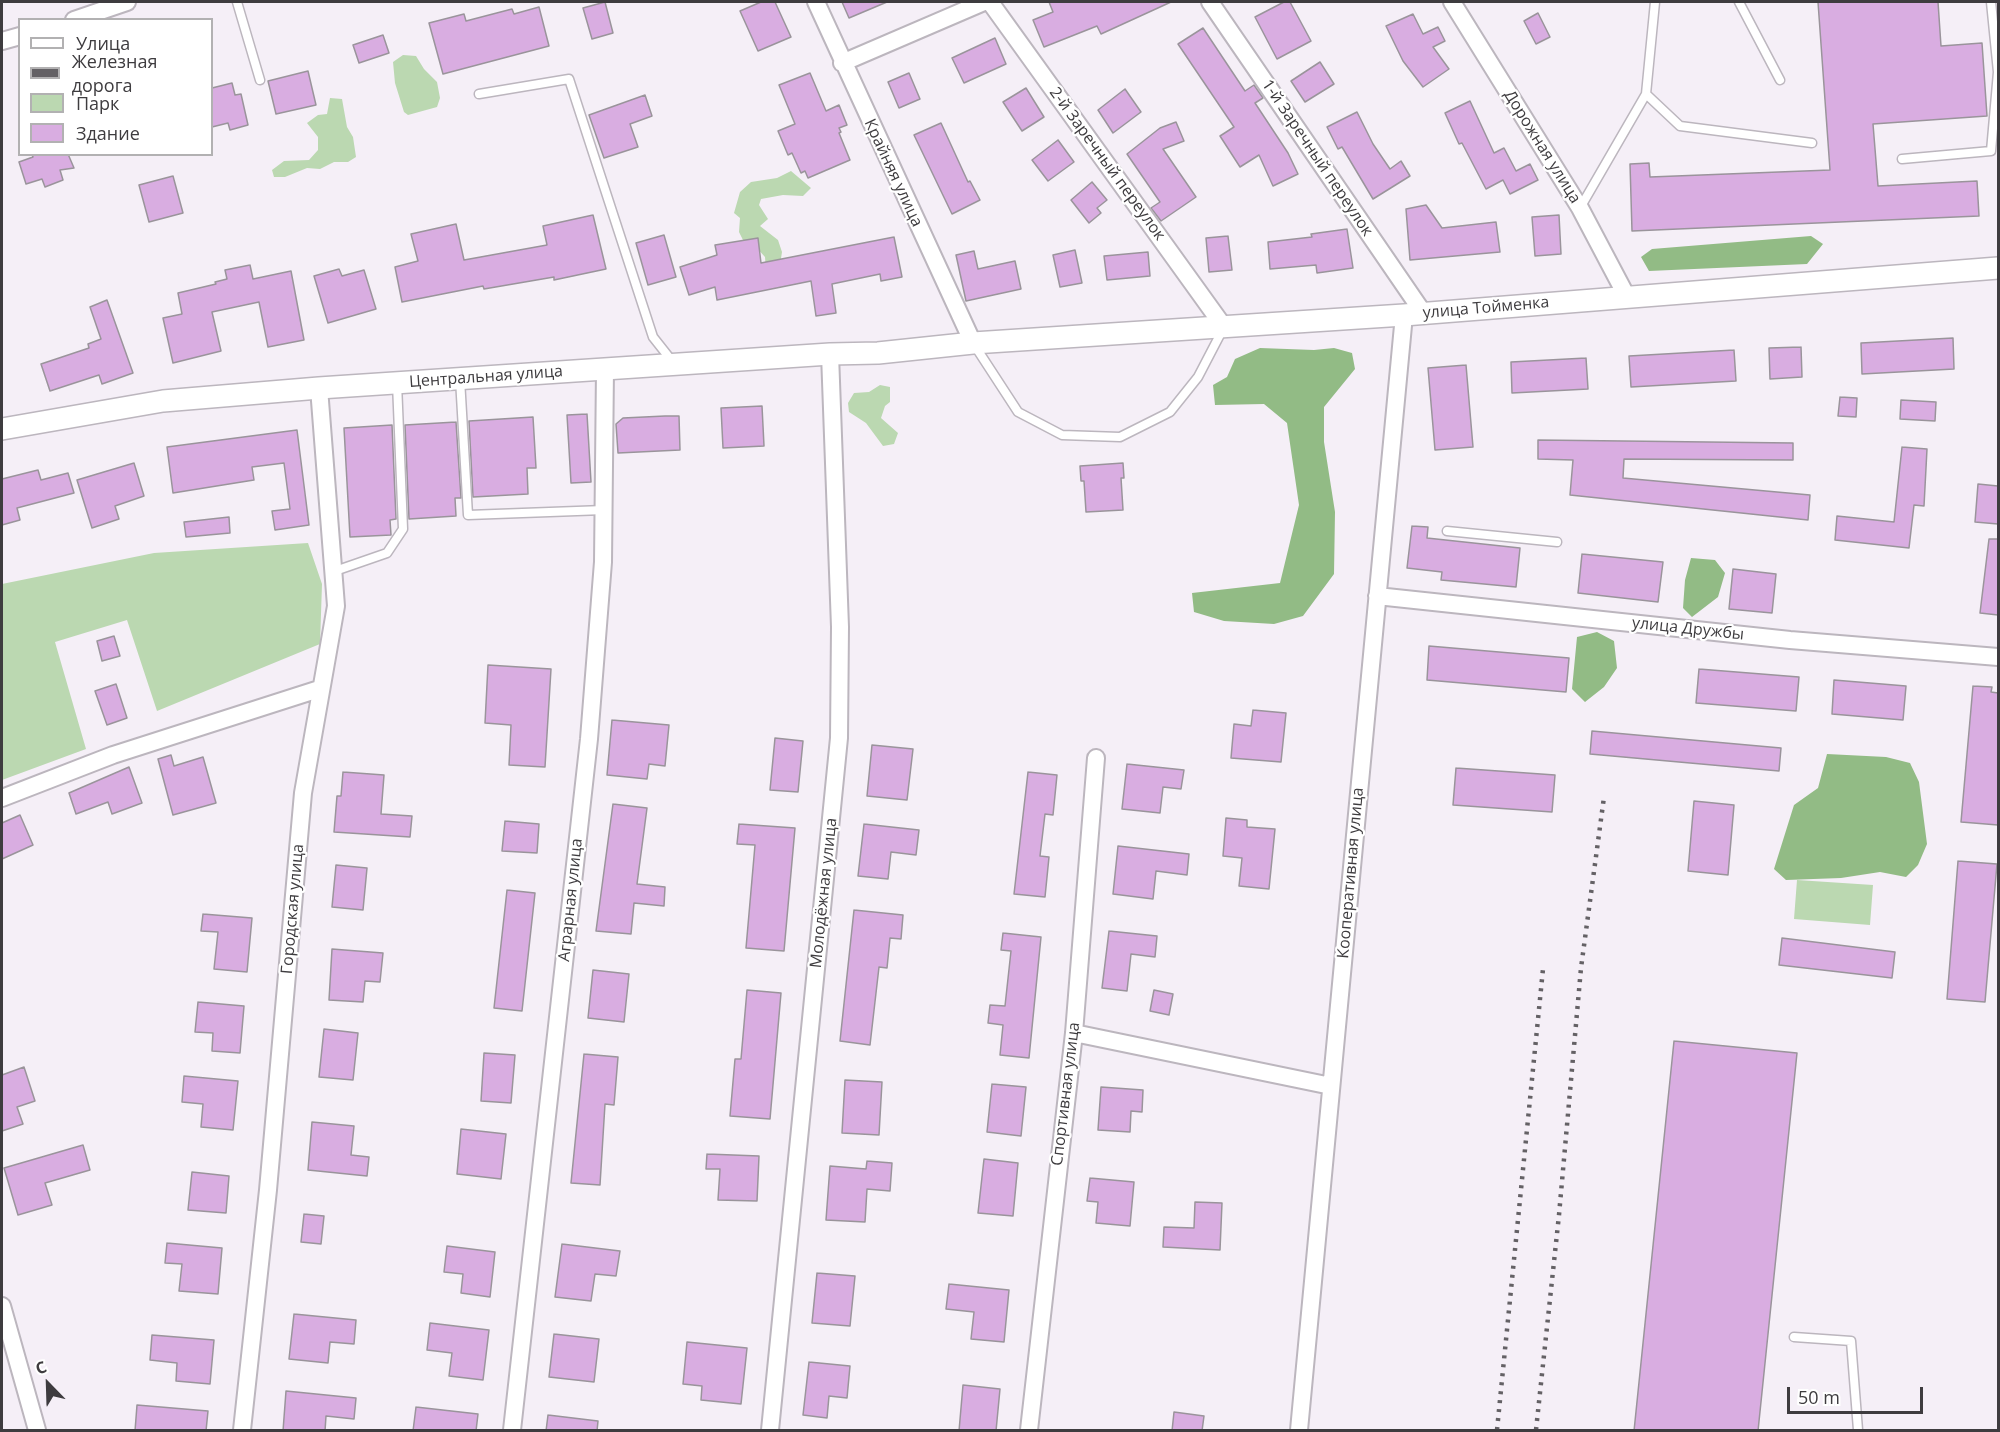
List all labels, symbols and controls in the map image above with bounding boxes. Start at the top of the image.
legend [18,18,213,156]
text: Улица [76,31,130,55]
text: Железная дорога [72,49,157,97]
street label: 1-й Заречный переулок [1257,76,1377,240]
street label: 2-й Заречный переулок [1045,84,1169,244]
street label: Дорожная улица [1499,87,1585,207]
text: Парк [76,91,119,115]
street label: Крайняя улица [860,116,926,230]
text: Здание [76,121,140,145]
street label: улица Тойменка [1422,293,1550,323]
street label: Центральная улица [409,362,563,392]
street label: улица Дружбы [1631,614,1745,644]
street label: Кооперативная улица [1334,787,1368,959]
street label: Молодёжная улица [807,817,841,969]
street label: Аграрная улица [555,837,587,963]
street label: Городская улица [278,843,308,975]
street label: Спортивная улица [1048,1021,1084,1167]
north arrow [18,1354,78,1414]
text: С [32,1355,50,1380]
scale bar [1790,1375,1926,1413]
text: 50 m [1798,1385,1840,1409]

